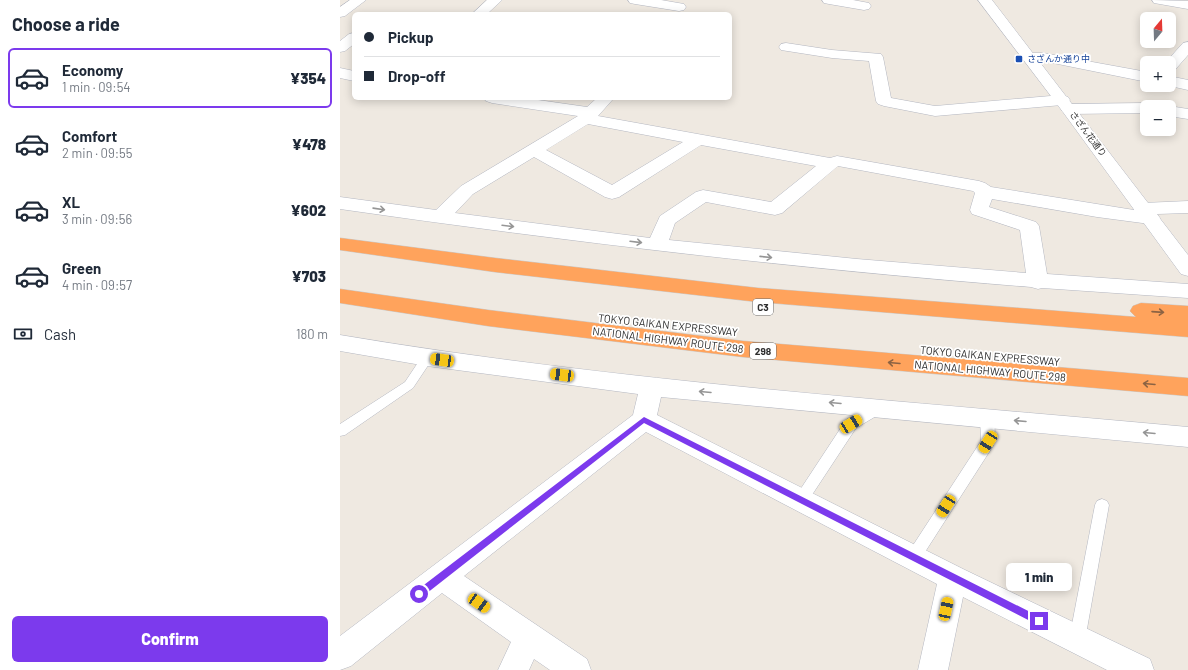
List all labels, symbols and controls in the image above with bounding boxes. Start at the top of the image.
north arrow [1140,12,1176,48]
map controls [1140,12,1176,136]
text: Choose a ride [12,13,120,35]
text: Pickup [388,28,434,46]
place label: さざんか通り中 [1027,53,1090,64]
marker: さざんか通り中 [1014,54,1024,64]
button: + [1140,56,1176,92]
icon: car [14,60,50,96]
text: Economy [62,61,123,79]
text: Drop-off [388,67,446,85]
text: ¥354 [290,69,326,87]
text: 1 min · 09:54 [62,79,131,95]
button: − [1140,100,1176,136]
street label: さざん花通り [1068,109,1109,159]
icon: car [14,126,50,162]
text: Comfort [62,127,117,145]
text: ¥478 [292,135,326,153]
text: 2 min · 09:55 [62,145,132,161]
icon: car [14,192,50,228]
text: XL [62,193,80,211]
text: ¥602 [290,201,326,219]
one-way arrow [372,205,385,213]
text: 3 min · 09:56 [62,211,132,227]
one-way arrow [501,222,514,230]
one-way arrow [630,238,643,246]
one-way arrow [759,253,772,260]
icon: car [14,258,50,294]
text: Green [62,259,101,277]
text: ¥703 [291,267,326,285]
text: 4 min · 09:57 [62,277,132,293]
road number: C3 [753,299,773,315]
one-way arrow [1151,308,1164,315]
street label: TOKYO GAIKAN EXPRESSWAY [598,311,739,338]
icon: cash [12,323,34,345]
street label: NATIONAL HIGHWAY ROUTE 298 [592,324,745,355]
text: Cash [44,325,76,343]
text: 180 m [296,326,328,342]
road number: 298 [750,343,776,359]
street label: TOKYO GAIKAN EXPRESSWAY [920,343,1061,368]
car [429,352,455,368]
street label: NATIONAL HIGHWAY ROUTE 298 [914,357,1067,384]
one-way arrow [888,359,901,366]
car [549,368,575,382]
one-way arrow [1143,381,1156,388]
one-way arrow [699,388,712,395]
one-way arrow [829,400,842,407]
car [838,413,864,435]
one-way arrow [1014,418,1027,425]
car [976,429,1000,455]
one-way arrow [1143,430,1156,437]
car [934,493,958,519]
callout: 1 min [1006,563,1072,591]
text: 1 min [1025,569,1053,585]
route start [410,585,428,603]
car [466,591,492,615]
car [938,596,954,622]
route end [1030,612,1048,630]
button: Confirm [12,616,328,662]

